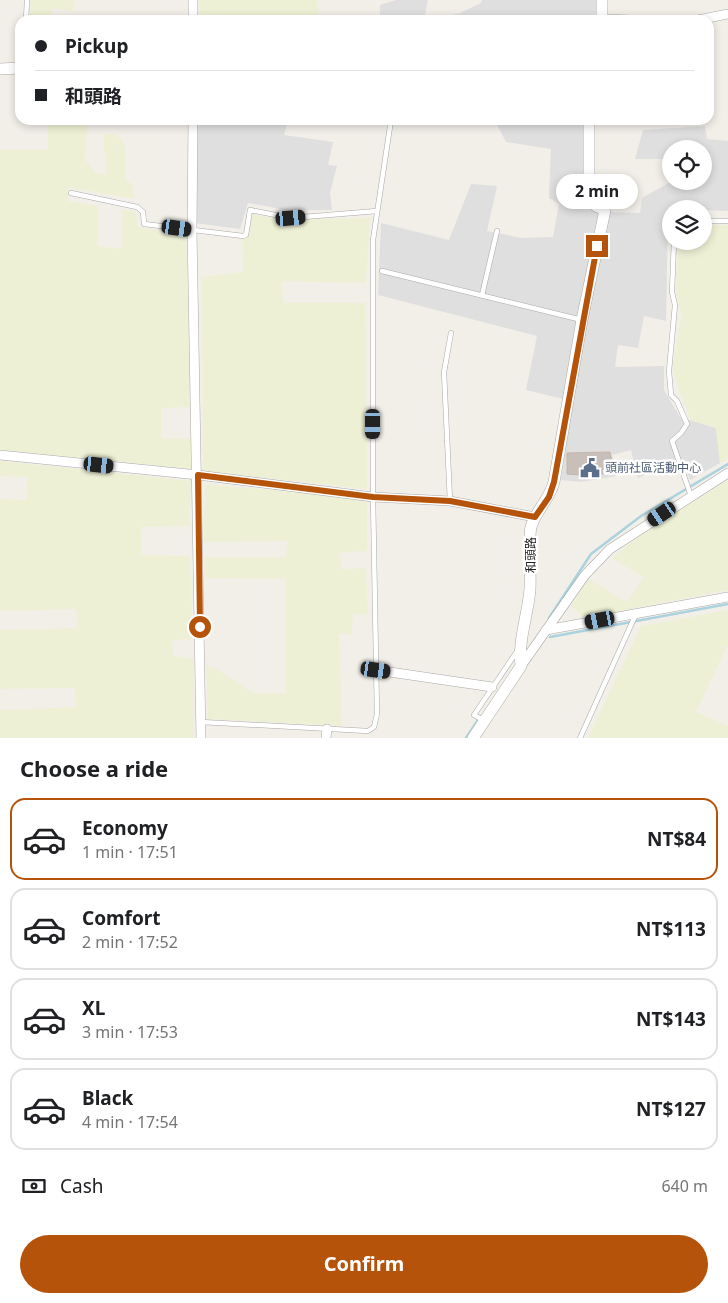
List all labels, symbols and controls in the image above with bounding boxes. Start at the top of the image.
text: Pickup [65,33,128,59]
text: 和頭路 [65,83,122,109]
map controls [662,140,712,250]
button: locate [662,140,712,190]
callout: 2 min [556,174,638,208]
text: 2 min [575,180,619,202]
button: layers [662,200,712,250]
car [275,209,306,227]
car [161,218,192,238]
route end [586,235,608,257]
car [365,409,380,439]
car [83,456,114,474]
public building icon: 頭前社區活動中心 [579,457,601,479]
place label: 頭前社區活動中心 [605,459,701,476]
car [645,499,678,529]
street label: 和頭路 [522,537,539,573]
car [583,610,616,630]
route start [189,616,211,638]
car [360,660,391,680]
text: Choose a ride [20,753,168,783]
text: Economy [82,815,168,841]
icon: car [22,817,67,862]
text: NT$84 [647,826,706,852]
text: 1 min · 17:51 [82,841,178,863]
text: Comfort [82,905,161,931]
icon: car [22,907,67,952]
text: NT$113 [636,916,706,942]
text: 2 min · 17:52 [82,931,178,953]
text: XL [82,995,105,1021]
icon: car [22,997,67,1042]
text: NT$143 [636,1006,706,1032]
text: 3 min · 17:53 [82,1021,178,1043]
text: Black [82,1085,133,1111]
icon: car [22,1087,67,1132]
text: NT$127 [636,1096,706,1122]
text: 4 min · 17:54 [82,1111,178,1133]
icon: cash [20,1172,48,1200]
text: Cash [60,1173,104,1199]
text: 640 m [661,1175,708,1197]
button: Confirm [20,1235,708,1293]

